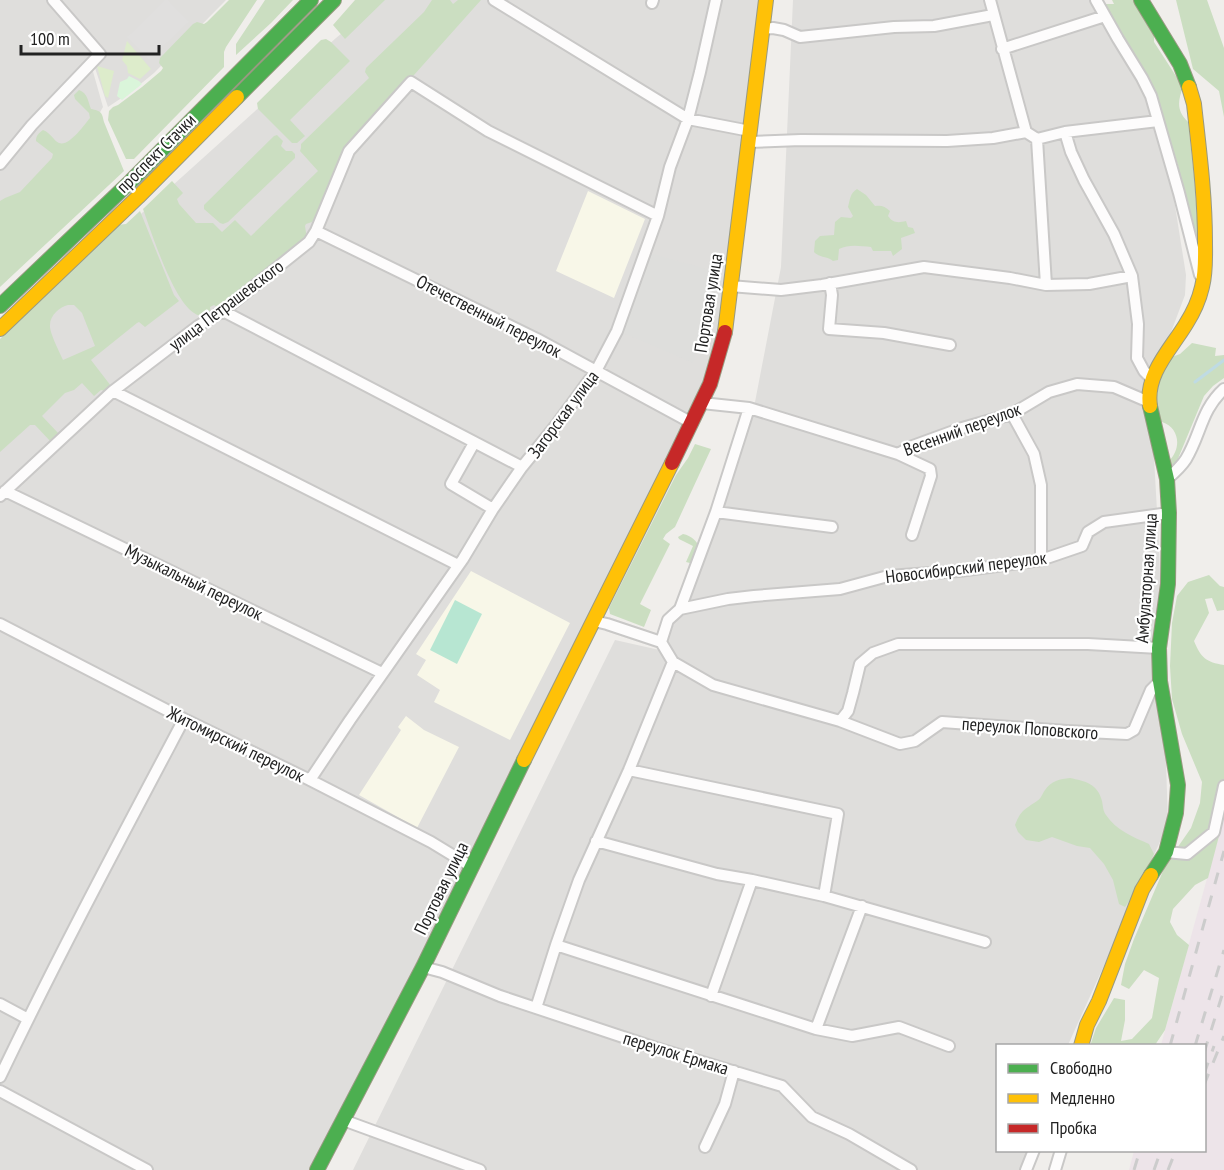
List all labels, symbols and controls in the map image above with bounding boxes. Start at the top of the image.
scale bar [21,18,159,56]
text: 100 m [30,27,70,50]
street label: проспект Стачки [111,108,201,198]
street label: Портовая улица [689,252,727,354]
street label: улица Петрашевского [164,254,288,356]
street label: Отечественный переулок [413,269,565,363]
street label: Загорская улица [523,366,603,462]
street label: Весенний переулок [900,397,1024,461]
street label: Амбулаторная улица [1130,512,1162,644]
street label: Музыкальный переулок [121,539,267,625]
street label: Новосибирский переулок [884,546,1048,588]
street label: Житомирский переулок [163,700,308,787]
street label: переулок Поповского [961,712,1099,744]
street label: Портовая улица [409,838,473,938]
street label: переулок Ермака [621,1026,731,1080]
legend [996,1044,1206,1152]
text: Свободно [1050,1056,1113,1079]
text: Медленно [1050,1086,1115,1109]
text: Пробка [1050,1116,1097,1139]

